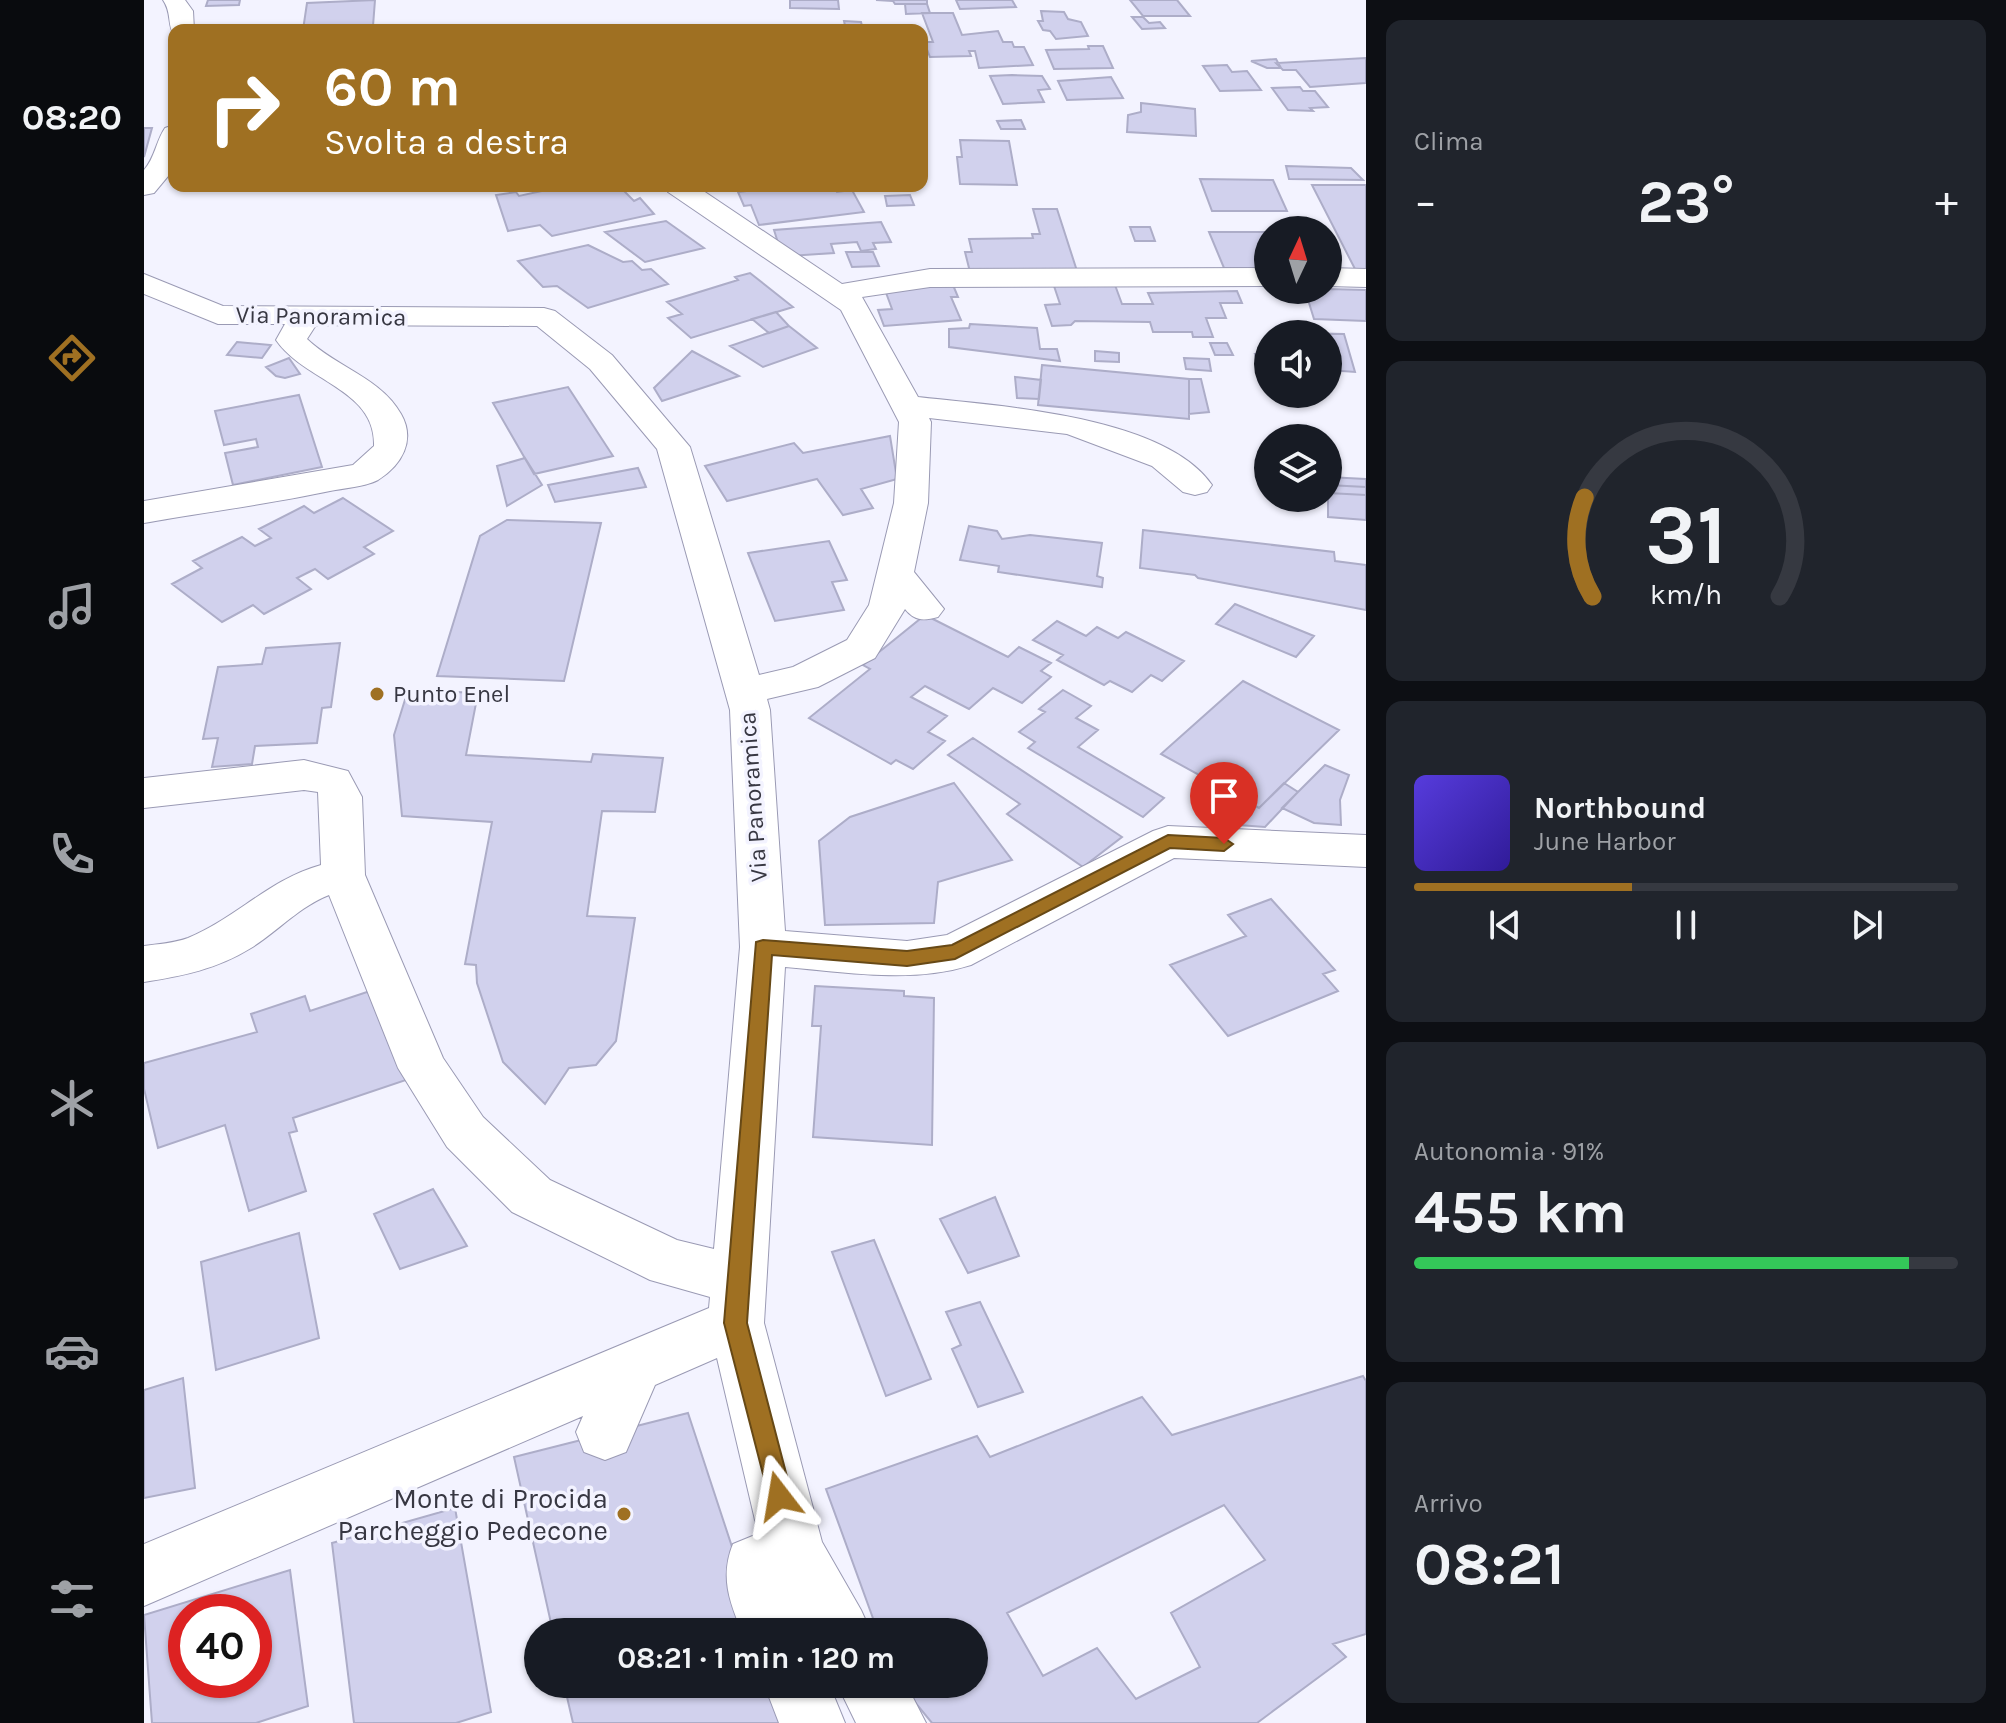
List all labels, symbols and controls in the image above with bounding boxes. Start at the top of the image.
text: 60 m [324,54,461,119]
icon: right [192,56,296,160]
text: 08:20 [22,96,122,138]
text: Svolta a destra [324,121,569,163]
text: Clima [1414,126,1484,157]
text: 23° [1638,167,1734,237]
text: − [1414,176,1437,227]
text: + [1935,176,1958,227]
north arrow [1254,216,1342,304]
map controls [1254,216,1342,512]
street label: Via Panoramica [235,301,407,331]
button: sound [1254,320,1342,408]
icon: directions [44,330,100,386]
button: layers [1254,424,1342,512]
text: 31 [1645,486,1727,583]
icon: music [44,578,100,634]
text: km/h [1650,578,1722,611]
place label: Punto Enel [393,680,510,708]
marker: Punto Enel [368,685,386,703]
street label: Via Panoramica [733,711,773,883]
pin [1190,762,1258,844]
icon: arrive [1202,774,1246,818]
text: Northbound [1534,790,1706,826]
icon: phone [44,826,100,882]
text: June Harbor [1534,826,1676,857]
icon: previous [1483,903,1527,947]
icon: pause [1664,903,1708,947]
icon: next [1845,903,1889,947]
icon: climate [44,1075,100,1131]
text: Autonomia · 91% [1414,1136,1604,1167]
text: 455 km [1414,1177,1627,1247]
icon: car [44,1323,100,1379]
position arrow [737,1454,821,1538]
place label: Monte di Procida Parcheggio Pedecone [337,1482,608,1547]
text: Arrivo [1414,1488,1483,1519]
marker: Monte di Procida Parcheggio Pedecone [615,1505,633,1523]
text: 08:21 [1414,1529,1565,1599]
icon: filters [44,1571,100,1627]
speed limit sign: 40 [168,1594,272,1698]
text: 08:21 · 1 min · 120 m [617,1640,895,1676]

